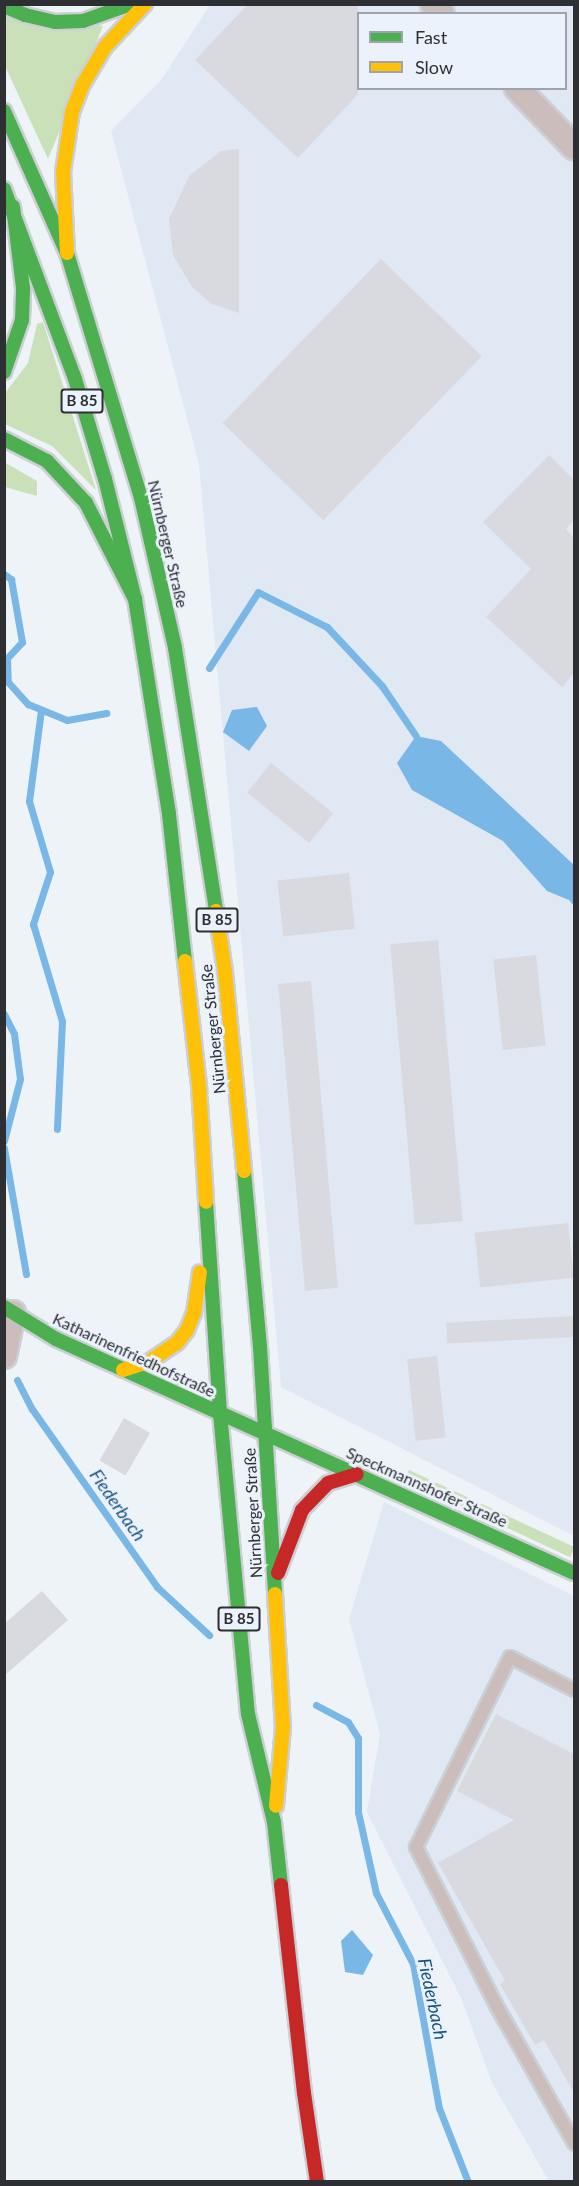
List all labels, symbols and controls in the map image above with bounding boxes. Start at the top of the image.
legend [357,12,567,90]
text: Fast [415,26,447,48]
text: Slow [415,56,453,78]
road number: B 85 [60,389,104,413]
street label: Nürnberger Straße [144,478,192,610]
road number: B 85 [194,908,240,932]
street label: Nürnberger Straße [197,963,229,1095]
street label: Katharinenfriedhofstraße [50,1309,218,1401]
street label: Speckmannshofer Straße [343,1443,511,1531]
street label: Nürnberger Straße [240,1447,266,1579]
water label: Fiederbach [85,1465,151,1545]
road number: B 85 [216,1607,262,1631]
water label: Fiederbach [414,1956,452,2042]

